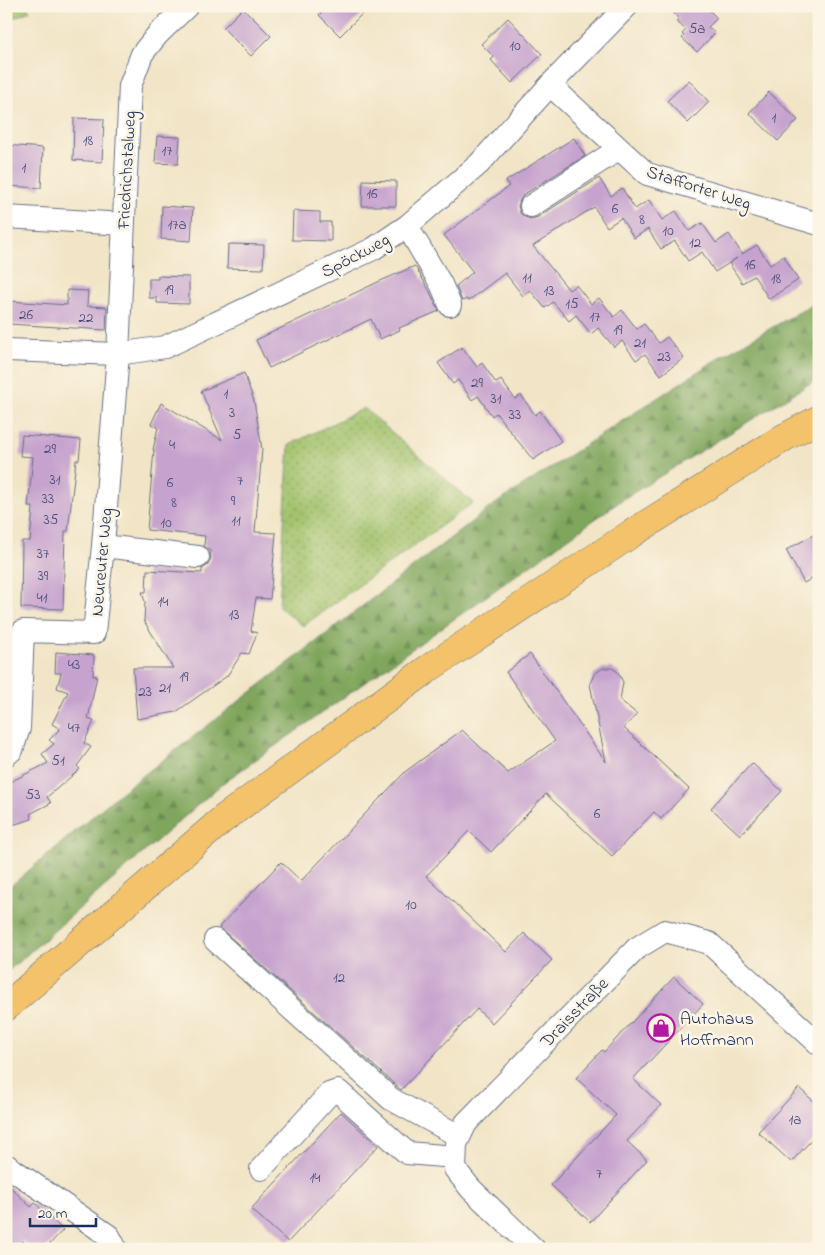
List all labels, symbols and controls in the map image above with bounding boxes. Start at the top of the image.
house number: 5a [689,18,705,40]
house number: 10 [509,35,521,57]
house number: 1 [772,107,777,129]
street label: Friedrichstalweg [112,110,145,231]
house number: 18 [83,130,94,152]
house number: 17 [162,140,172,162]
house number: 1 [22,157,27,179]
street label: Stafforter Weg [642,160,754,219]
house number: 16 [366,183,378,205]
house number: 6 [612,198,619,220]
house number: 8 [639,209,645,231]
house number: 17a [167,214,187,236]
house number: 10 [662,220,674,242]
street label: Spöckweg [317,228,395,287]
house number: 12 [689,232,702,254]
house number: 16 [744,254,756,276]
house number: 11 [522,267,532,289]
house number: 18 [771,268,782,290]
house number: 19 [164,279,174,301]
house number: 13 [544,280,554,302]
house number: 15 [565,293,579,315]
house number: 26 [19,304,33,326]
house number: 17 [590,306,600,328]
house number: 22 [79,307,94,329]
house number: 19 [613,319,623,341]
house number: 21 [634,332,646,354]
house number: 23 [657,346,671,368]
house number: 29 [471,372,483,394]
house number: 1 [224,383,229,405]
house number: 31 [491,388,502,410]
house number: 3 [229,402,235,424]
house number: 33 [509,404,521,426]
house number: 5 [233,424,242,446]
house number: 4 [169,434,175,456]
house number: 29 [44,438,56,460]
house number: 31 [50,469,61,491]
house number: 7 [237,470,243,492]
house number: 6 [167,472,174,494]
house number: 33 [42,488,54,510]
house number: 9 [231,490,236,512]
house number: 8 [171,492,177,514]
street label: Neureuter Weg [85,507,122,618]
house number: 35 [44,509,59,531]
house number: 11 [231,510,241,532]
house number: 10 [160,512,172,534]
house number: 37 [37,543,49,565]
house number: 39 [38,565,49,587]
house number: 41 [37,587,48,609]
house number: 14 [158,591,168,613]
house number: 13 [229,604,239,626]
house number: 43 [68,654,80,676]
house number: 19 [179,666,189,688]
house number: 21 [159,677,171,699]
house number: 23 [138,681,152,703]
house number: 47 [68,717,80,739]
house number: 51 [51,750,65,772]
house number: 53 [26,784,40,806]
house number: 6 [594,803,601,825]
house number: 10 [405,894,417,916]
house number: 12 [333,967,346,989]
street label: Draisstraße [535,972,616,1055]
place label: Autohaus Hoffmann [680,1007,754,1054]
shop icon: Autohaus Hoffmann [646,1013,676,1043]
house number: 1a [789,1109,801,1131]
house number: 7 [596,1163,602,1185]
house number: 14 [310,1167,320,1189]
scale bar [30,1195,96,1227]
text: 20 m [38,1203,68,1225]

